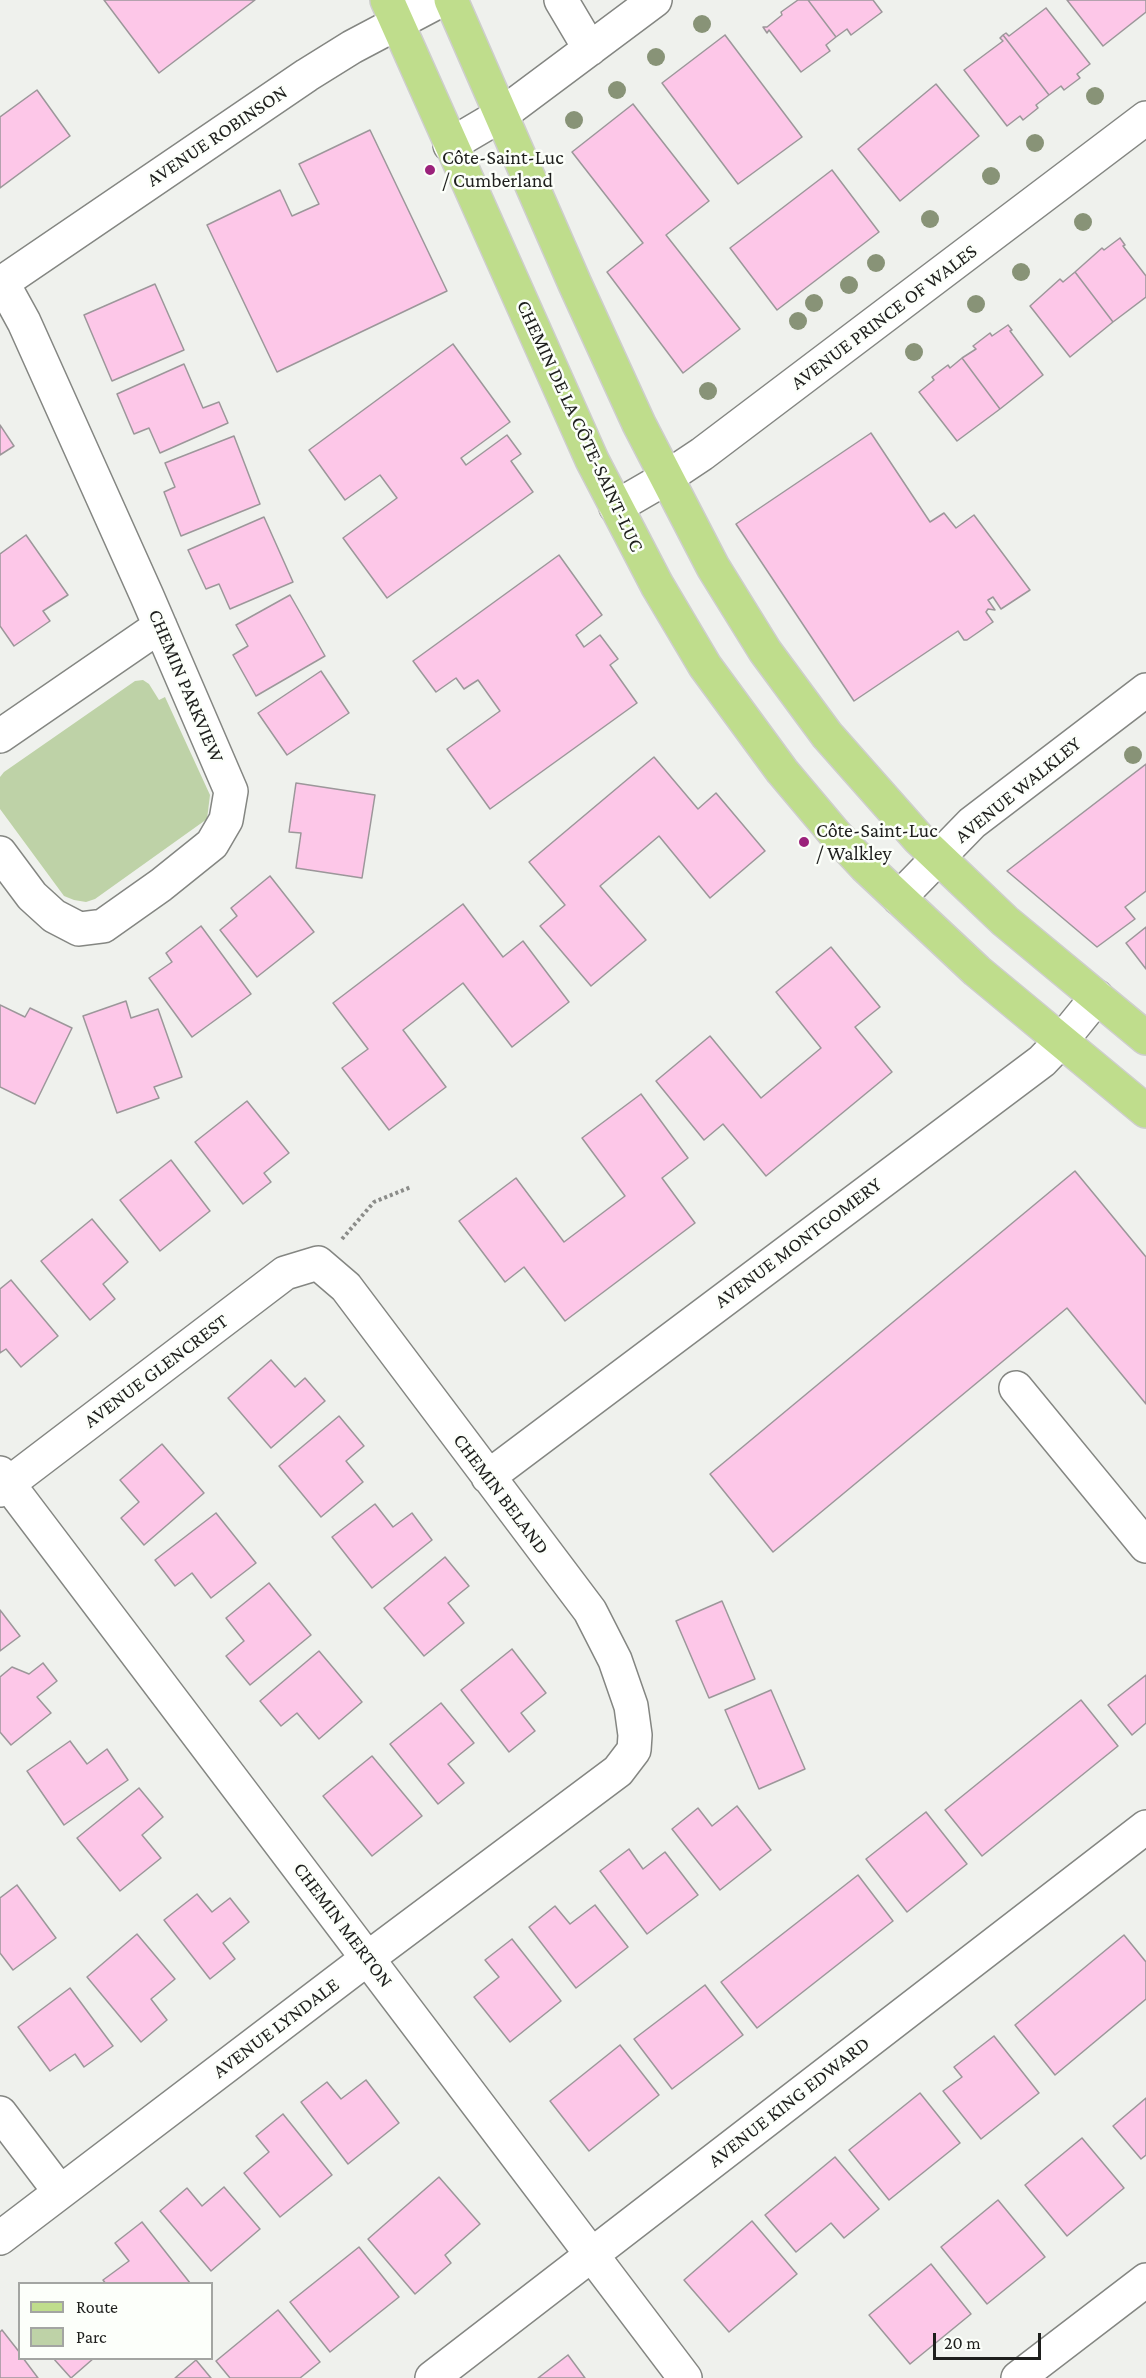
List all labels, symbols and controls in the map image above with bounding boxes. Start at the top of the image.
street label: AVENUE ROBINSON [142,80,292,192]
place label: Côte-Saint-Luc / Cumberland [442,146,564,193]
marker: Côte-Saint-Luc / Cumberland [423,163,437,177]
street label: AVENUE PRINCE OF WALES [786,239,982,395]
street label: CHEMIN DE LA CÔTE-SAINT-LUC [511,296,649,556]
street label: CHEMIN PARKVIEW [143,606,229,766]
street label: AVENUE WALKLEY [950,732,1086,848]
place label: Côte-Saint-Luc / Walkley [816,819,938,866]
marker: Côte-Saint-Luc / Walkley [797,835,811,849]
street label: AVENUE MONTGOMERY [710,1172,886,1314]
street label: AVENUE GLENCREST [79,1309,233,1433]
street label: CHEMIN BELAND [448,1429,554,1559]
street label: CHEMIN MERTON [288,1858,398,1992]
street label: AVENUE LYNDALE [208,1973,344,2083]
street label: AVENUE KING EDWARD [703,2031,875,2173]
legend [18,2282,213,2360]
text: Route [76,2297,118,2317]
scale bar [936,2321,1044,2359]
text: Parc [76,2327,107,2347]
text: 20 m [944,2333,981,2353]

